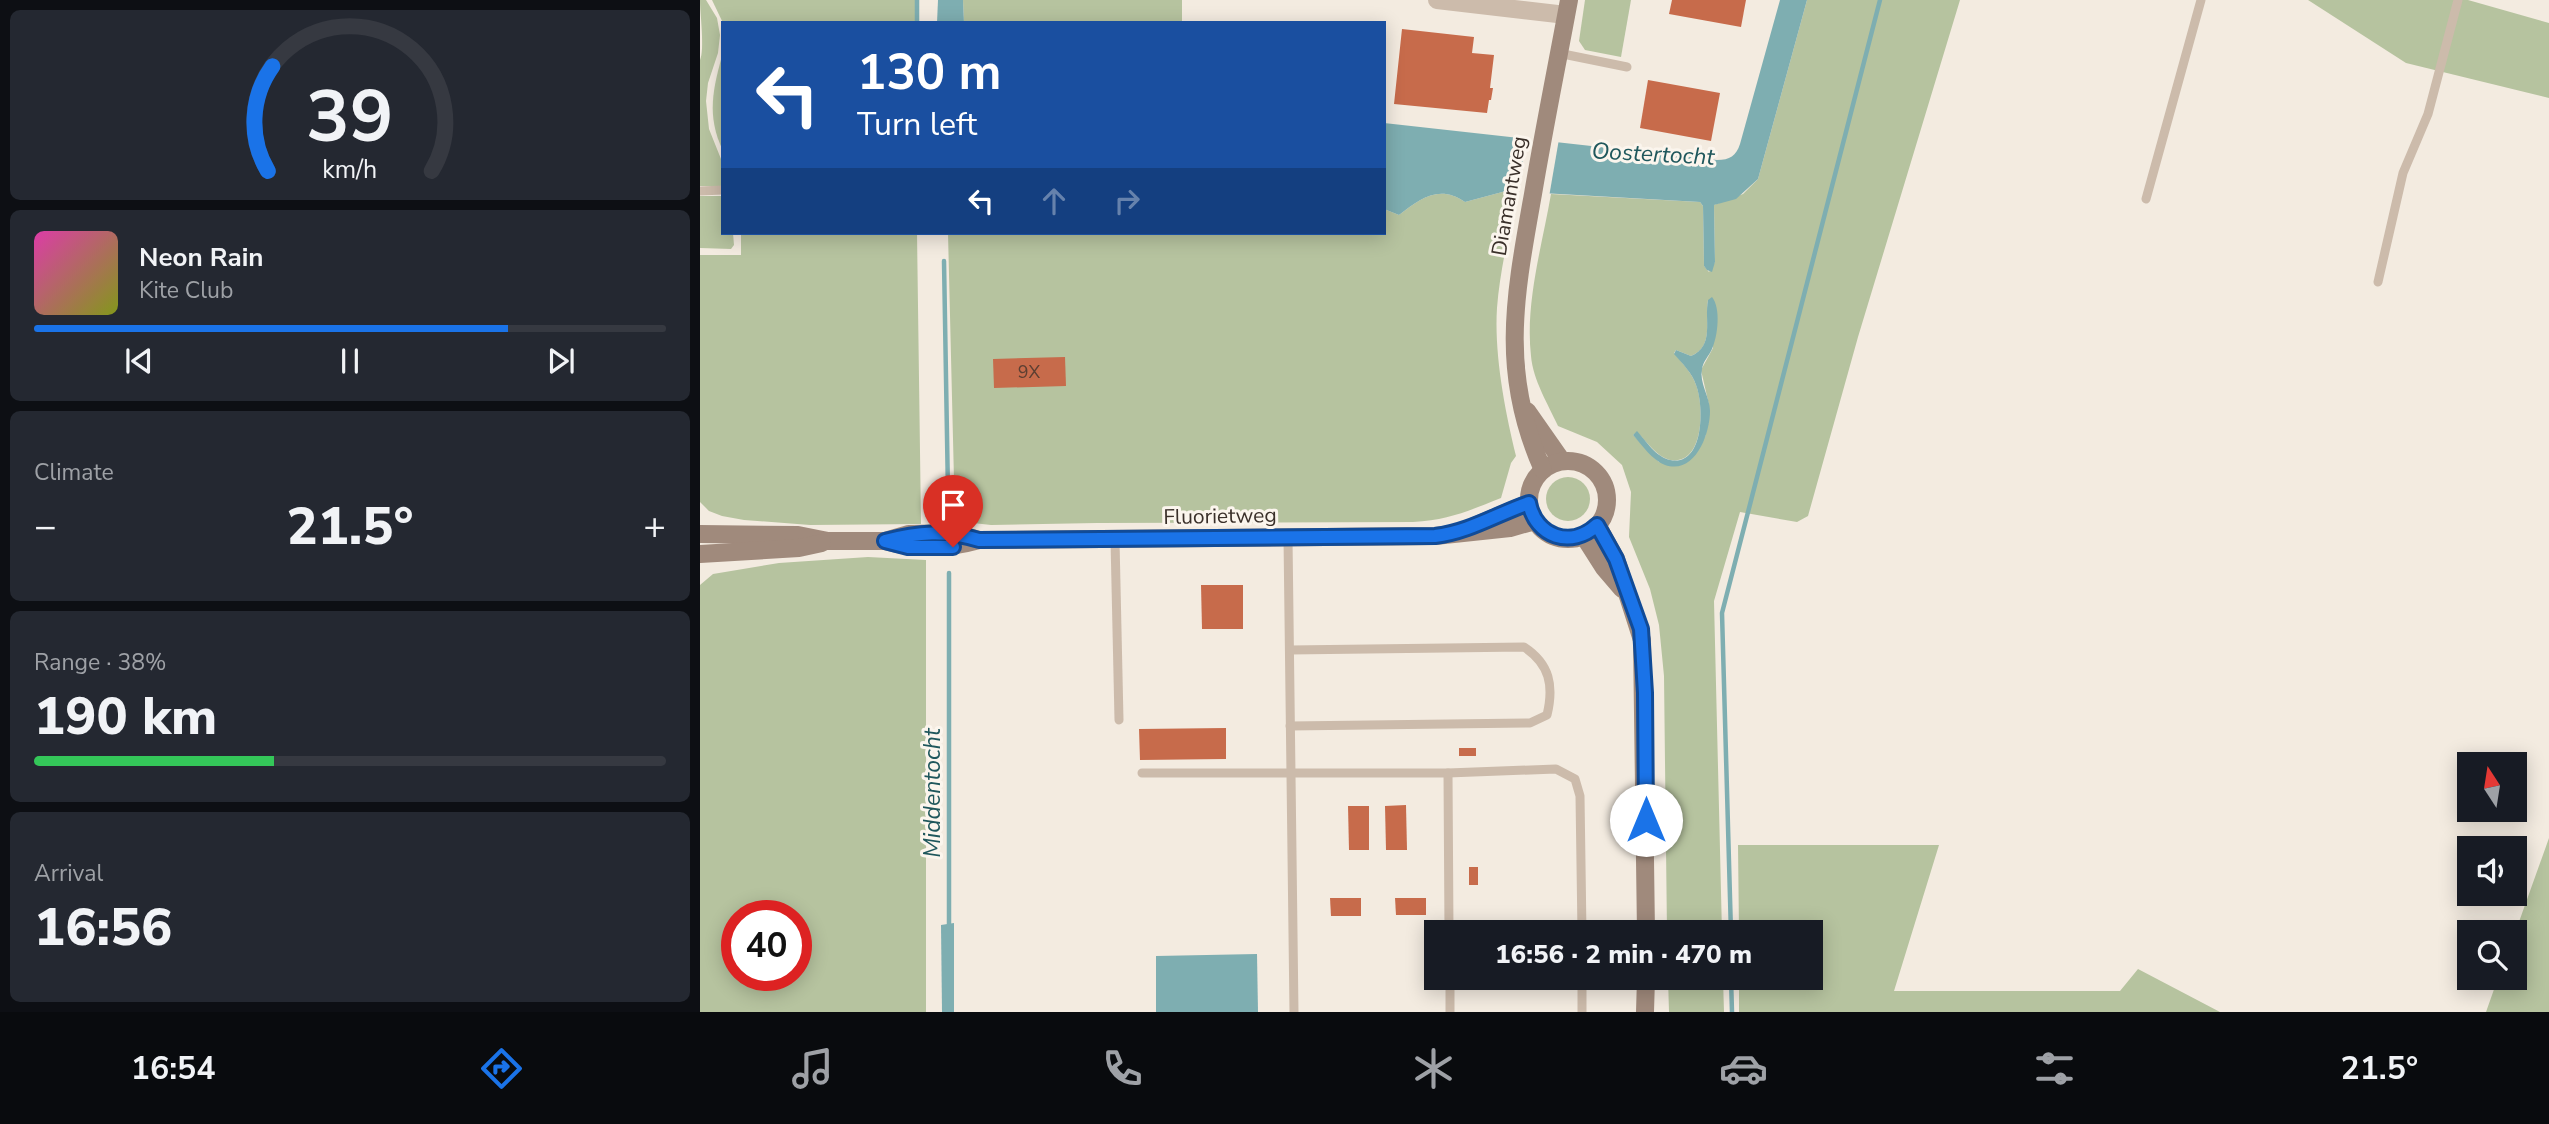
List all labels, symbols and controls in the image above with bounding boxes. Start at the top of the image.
text: 130 m [857,39,1001,106]
icon: left [742,49,833,140]
text: 39 [306,68,394,168]
text: Turn left [857,103,977,146]
street label: Diamantweg [1485,134,1533,258]
water label: Oostertocht [1591,135,1716,173]
text: km/h [322,153,378,187]
icon: left [962,182,1000,220]
icon: ahead [1035,182,1073,220]
icon: right [1108,182,1146,220]
text: Neon Rain [139,240,264,275]
text: Kite Club [139,275,233,306]
icon: previous [120,342,158,380]
icon: pause [331,342,369,380]
icon: next [542,342,580,380]
house number: 9X [1018,360,1041,384]
text: Climate [34,457,114,488]
pin [923,475,983,547]
icon: arrive [934,486,972,524]
text: 21.5° [286,491,414,562]
text: − [34,501,57,552]
text: + [643,501,666,552]
street label: Fluorietweg [1163,501,1277,531]
text: Range · 38% [34,647,166,678]
text: 190 km [34,681,217,752]
water label: Middentocht [917,727,948,858]
north arrow [2457,752,2527,822]
map controls [2457,752,2527,990]
position arrow [1609,783,1683,857]
button: sound [2457,836,2527,906]
text: Arrival [34,858,103,889]
text: 16:56 [34,892,172,963]
speed limit sign: 40 [721,900,812,991]
button: search [2457,920,2527,990]
text: 16:56 · 2 min · 470 m [1495,937,1752,972]
icon: directions [477,1044,526,1093]
icon: music [788,1044,837,1093]
icon: phone [1098,1044,1147,1093]
icon: climate [1409,1044,1458,1093]
icon: car [1719,1044,1768,1093]
icon: filters [2030,1044,2079,1093]
text: 16:54 [131,1047,216,1090]
text: 21.5° [2340,1047,2418,1090]

